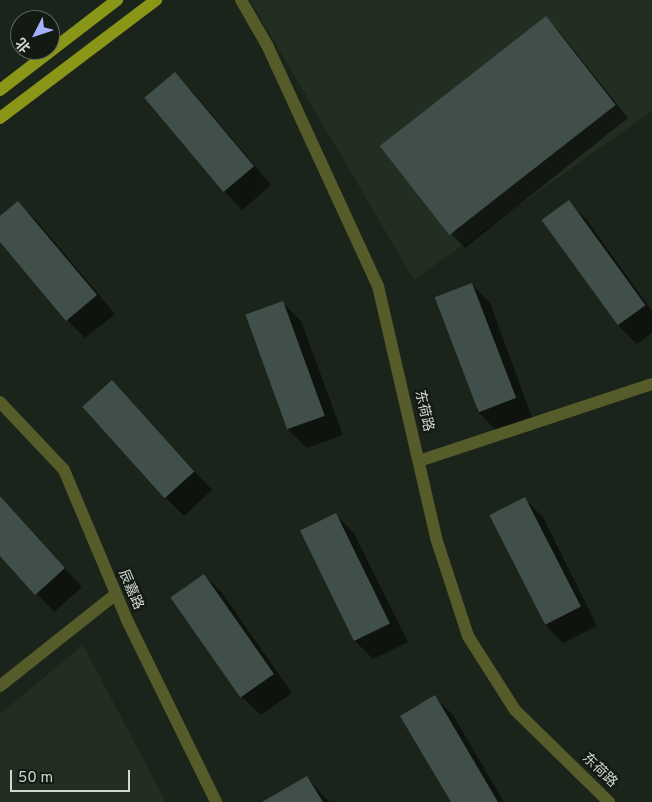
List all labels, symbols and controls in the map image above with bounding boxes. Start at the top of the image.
north arrow [10,10,60,60]
text: 北 [13,34,35,55]
street label: 东荷路 [410,389,436,433]
street label: 辰嘉路 [114,567,146,613]
street label: 东荷路 [578,750,620,792]
scale bar [12,760,132,792]
text: 50 m [18,769,53,788]

